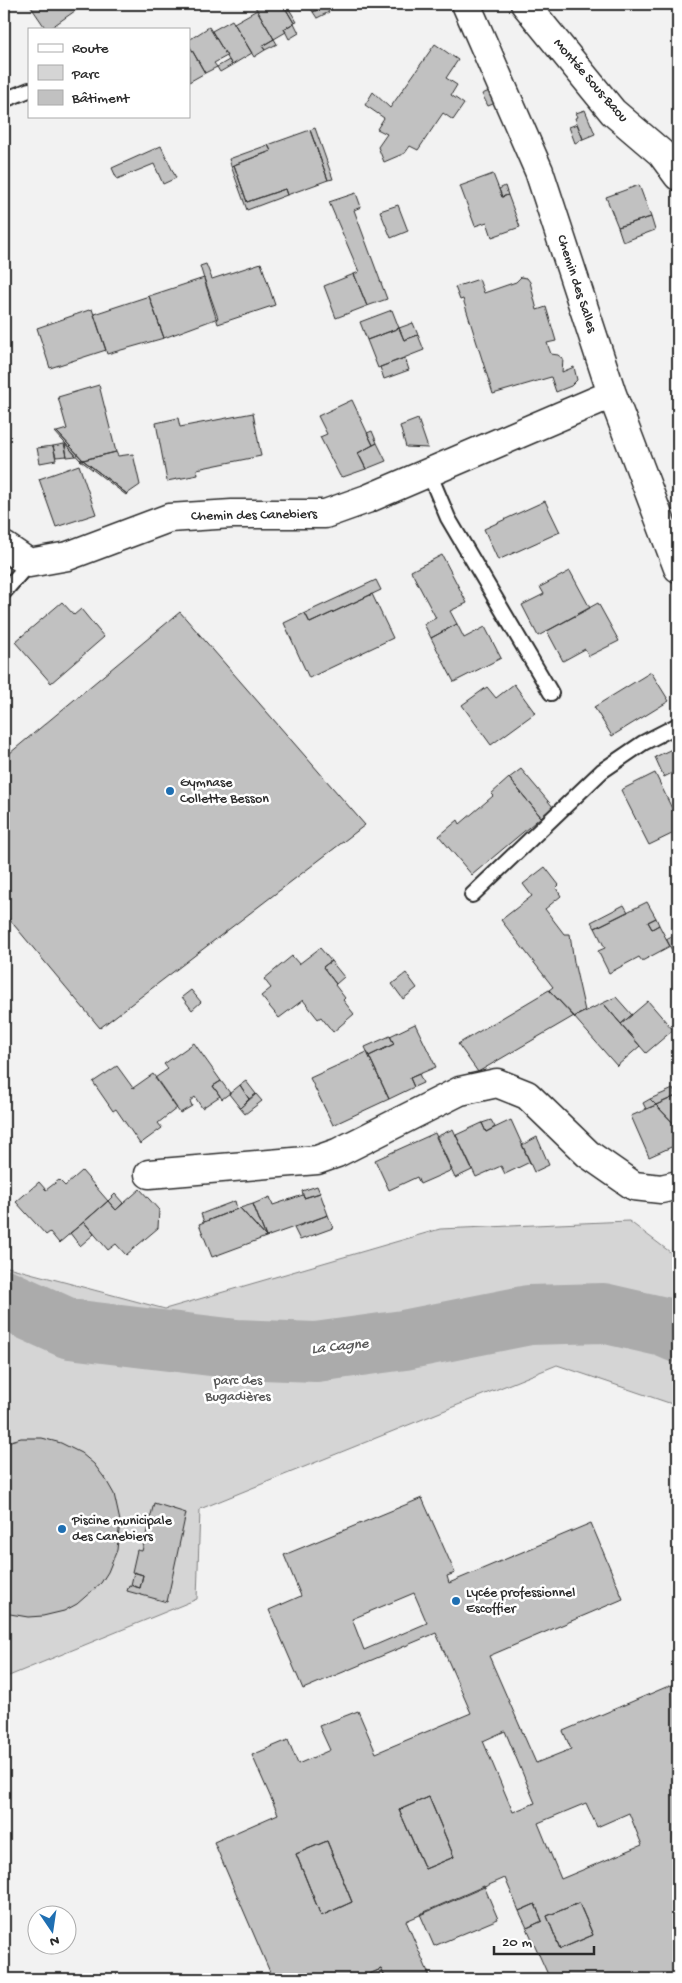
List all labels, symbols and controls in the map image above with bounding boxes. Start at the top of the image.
legend [28,28,190,118]
street label: Montée Sous-Baou [549,36,631,127]
text: Route [72,40,109,58]
text: Parc [71,66,100,84]
text: Bâtiment [71,90,131,108]
street label: Chemin des Salles [552,233,600,336]
street label: Chemin des Canebiers [191,506,318,526]
place label: Gymnase Collette Besson [180,775,269,808]
marker: Gymnase Collette Besson [164,785,176,797]
water label: La Cagne [311,1335,371,1359]
park label: parc des Bugadières [204,1373,271,1406]
place label: Piscine municipale des Canebiers [71,1513,173,1546]
marker: Piscine municipale des Canebiers [56,1523,68,1535]
place label: Lycée professionnel Escoffier [466,1585,575,1618]
marker: Lycée professionnel Escoffier [450,1595,462,1607]
north arrow [28,1906,78,1956]
scale bar [494,1923,594,1955]
text: N [48,1931,61,1950]
text: 20 m [502,1934,532,1952]

